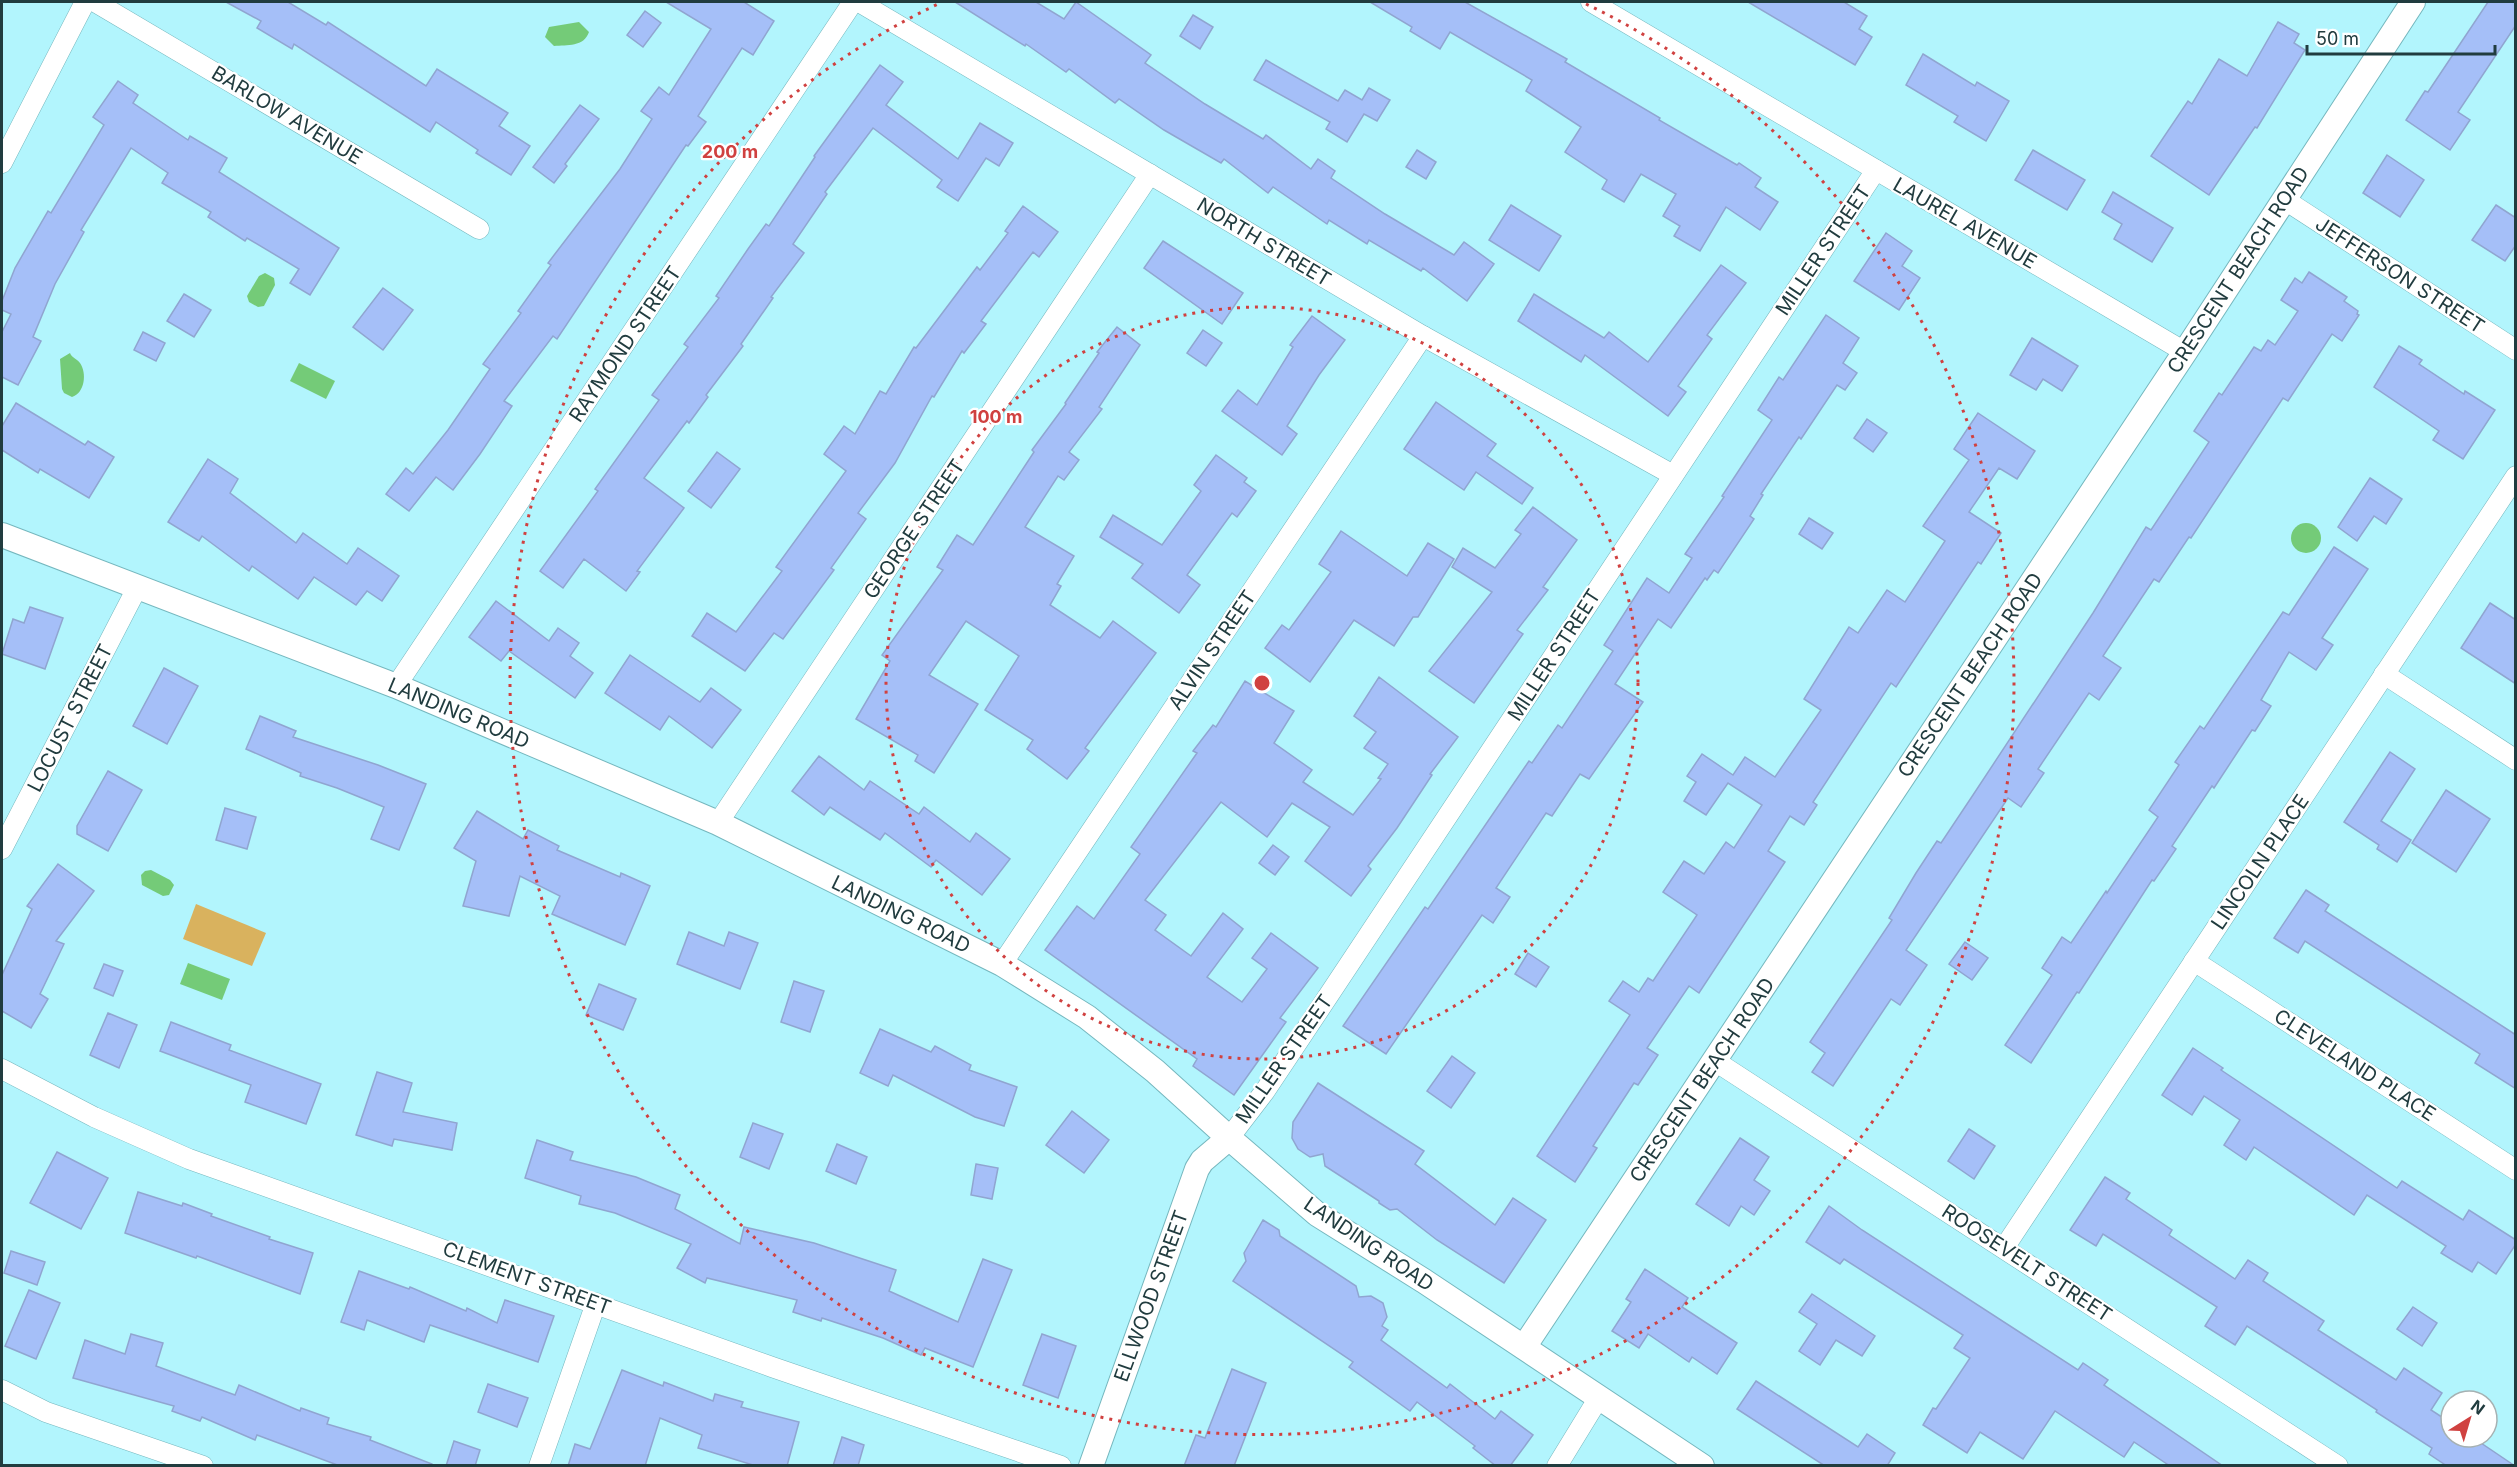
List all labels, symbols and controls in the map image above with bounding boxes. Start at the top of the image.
scale bar [2307,18,2494,56]
text: 50 m [2316,28,2359,49]
street label: BARLOW AVENUE [207,61,367,169]
text: 200 m [702,141,758,162]
street label: CRESCENT BEACH ROAD [2162,162,2314,378]
street label: LAUREL AVENUE [1889,172,2041,274]
street label: MILLER STREET [1771,180,1875,320]
street label: NORTH STREET [1193,193,1335,291]
street label: JEFFERSON STREET [2311,211,2489,339]
street label: RAYMOND STREET [564,262,686,426]
text: 100 m [970,406,1022,427]
street label: GEORGE STREET [858,455,970,603]
street label: CRESCENT BEACH ROAD [1892,568,2048,782]
street label: MILLER STREET [1503,585,1605,725]
street label: ALVIN STREET [1163,586,1261,714]
street label: LOCUST STREET [22,640,118,796]
street label: LANDING ROAD [385,672,533,754]
centre of rings [1252,673,1272,693]
street label: LINCOLN PLACE [2206,790,2314,934]
street label: LANDING ROAD [828,870,974,958]
street label: CRESCENT BEACH ROAD [1624,973,1780,1187]
street label: MILLER STREET [1231,990,1337,1128]
street label: CLEVELAND PLACE [2270,1004,2440,1126]
street label: LANDING ROAD [1300,1192,1438,1296]
street label: ROOSEVELT STREET [1938,1199,2116,1327]
street label: ELLWOOD STREET [1109,1207,1193,1385]
street label: CLEMENT STREET [440,1236,614,1320]
north arrow [2439,1389,2499,1449]
text: N [2467,1395,2489,1419]

